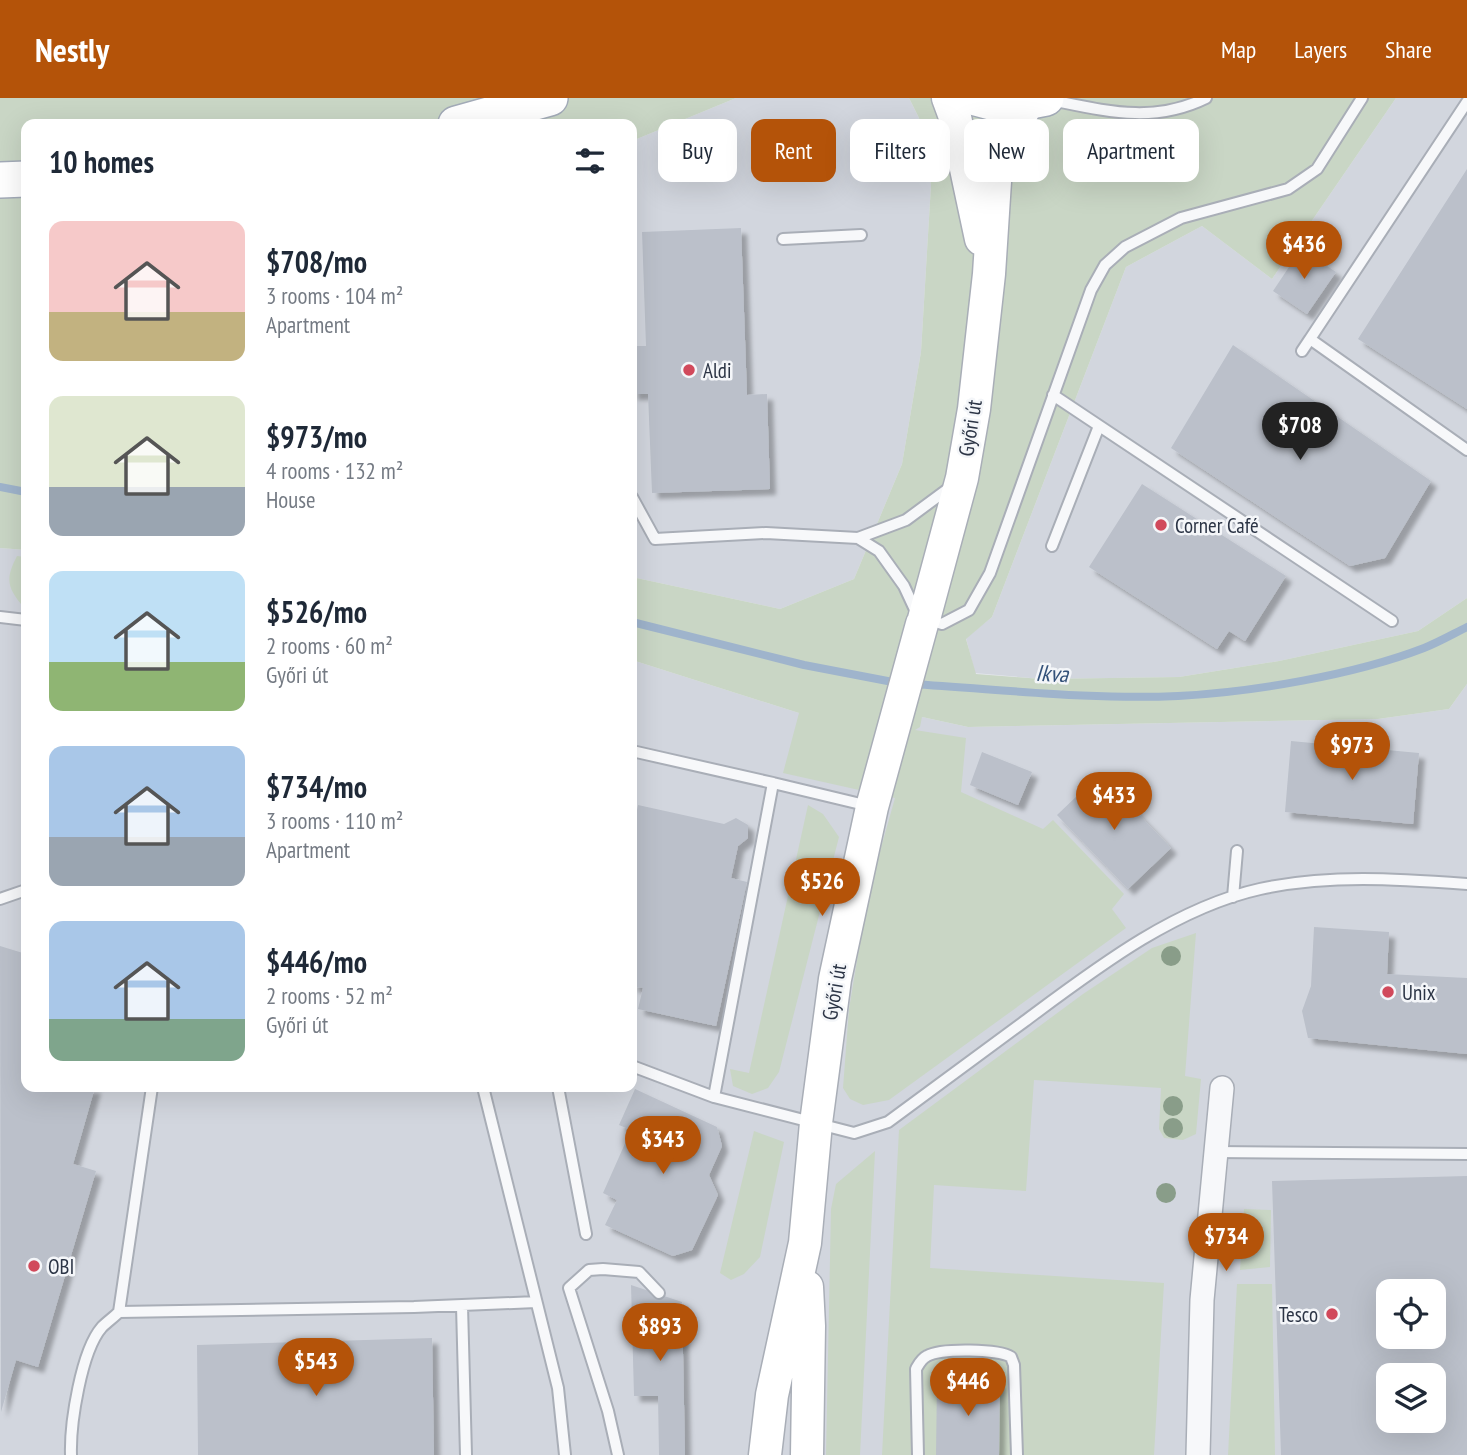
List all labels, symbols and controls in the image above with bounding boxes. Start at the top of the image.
text: Nestly [35,28,109,71]
text: Map [1221,34,1256,65]
text: Layers [1294,34,1347,65]
text: Share [1385,34,1432,65]
chip: Buy [658,119,737,182]
chip: Rent [751,119,836,182]
chip: Filters [850,119,950,182]
chip: New [964,119,1049,182]
chip: Apartment [1063,119,1199,182]
text: 10 homes [49,142,154,181]
icon: filters [571,142,609,180]
pin: $436 [1263,222,1345,281]
text: $436 [1282,229,1326,258]
text: $708/mo [266,242,367,281]
icon: home [105,249,189,333]
text: 3 rooms · 104 m² [266,281,403,310]
text: Apartment [266,310,350,339]
place label: Aldi [703,357,731,384]
marker: Aldi [681,362,697,378]
street label: Győri út [952,398,988,458]
pin: $708 [1259,402,1341,462]
text: $708 [1278,410,1322,439]
text: $973/mo [266,417,367,456]
icon: home [105,424,189,508]
text: 4 rooms · 132 m² [266,456,403,485]
text: House [266,485,316,514]
place label: Corner Café [1175,512,1259,539]
marker: Corner Café [1153,517,1169,533]
text: $526/mo [266,592,367,631]
icon: home [105,599,189,683]
text: 2 rooms · 60 m² [266,631,393,660]
water label: Ikva [1035,658,1071,688]
text: Győri út [266,660,328,689]
pin: $973 [1311,722,1393,782]
text: $973 [1330,730,1374,759]
text: $734/mo [266,767,367,806]
pin: $433 [1073,772,1155,832]
icon: home [105,774,189,858]
text: $433 [1092,780,1136,809]
text: 3 rooms · 110 m² [266,806,403,835]
text: Apartment [266,835,350,864]
pin: $526 [781,858,863,918]
text: $526 [800,866,844,895]
text: $446/mo [266,942,367,981]
icon: home [105,949,189,1033]
street label: Győri út [816,961,852,1022]
place label: Unix [1402,979,1436,1006]
text: 2 rooms · 52 m² [266,981,393,1010]
marker: Unix [1380,984,1396,1000]
text: Győri út [266,1010,328,1039]
pin: $343 [622,1116,704,1176]
text: $343 [641,1124,685,1153]
pin: $734 [1185,1214,1267,1273]
text: $734 [1204,1221,1248,1250]
place label: OBI [48,1253,74,1280]
marker: OBI [26,1258,42,1274]
map controls [1376,1279,1446,1433]
button: locate [1376,1279,1446,1349]
place label: Tesco [1279,1301,1318,1328]
pin: $893 [619,1304,701,1363]
marker: Tesco [1324,1306,1340,1322]
text: $893 [638,1311,682,1340]
pin: $543 [275,1338,357,1398]
text: $543 [294,1346,338,1375]
pin: $446 [927,1358,1009,1418]
button: layers [1376,1363,1446,1433]
text: $446 [946,1366,990,1395]

